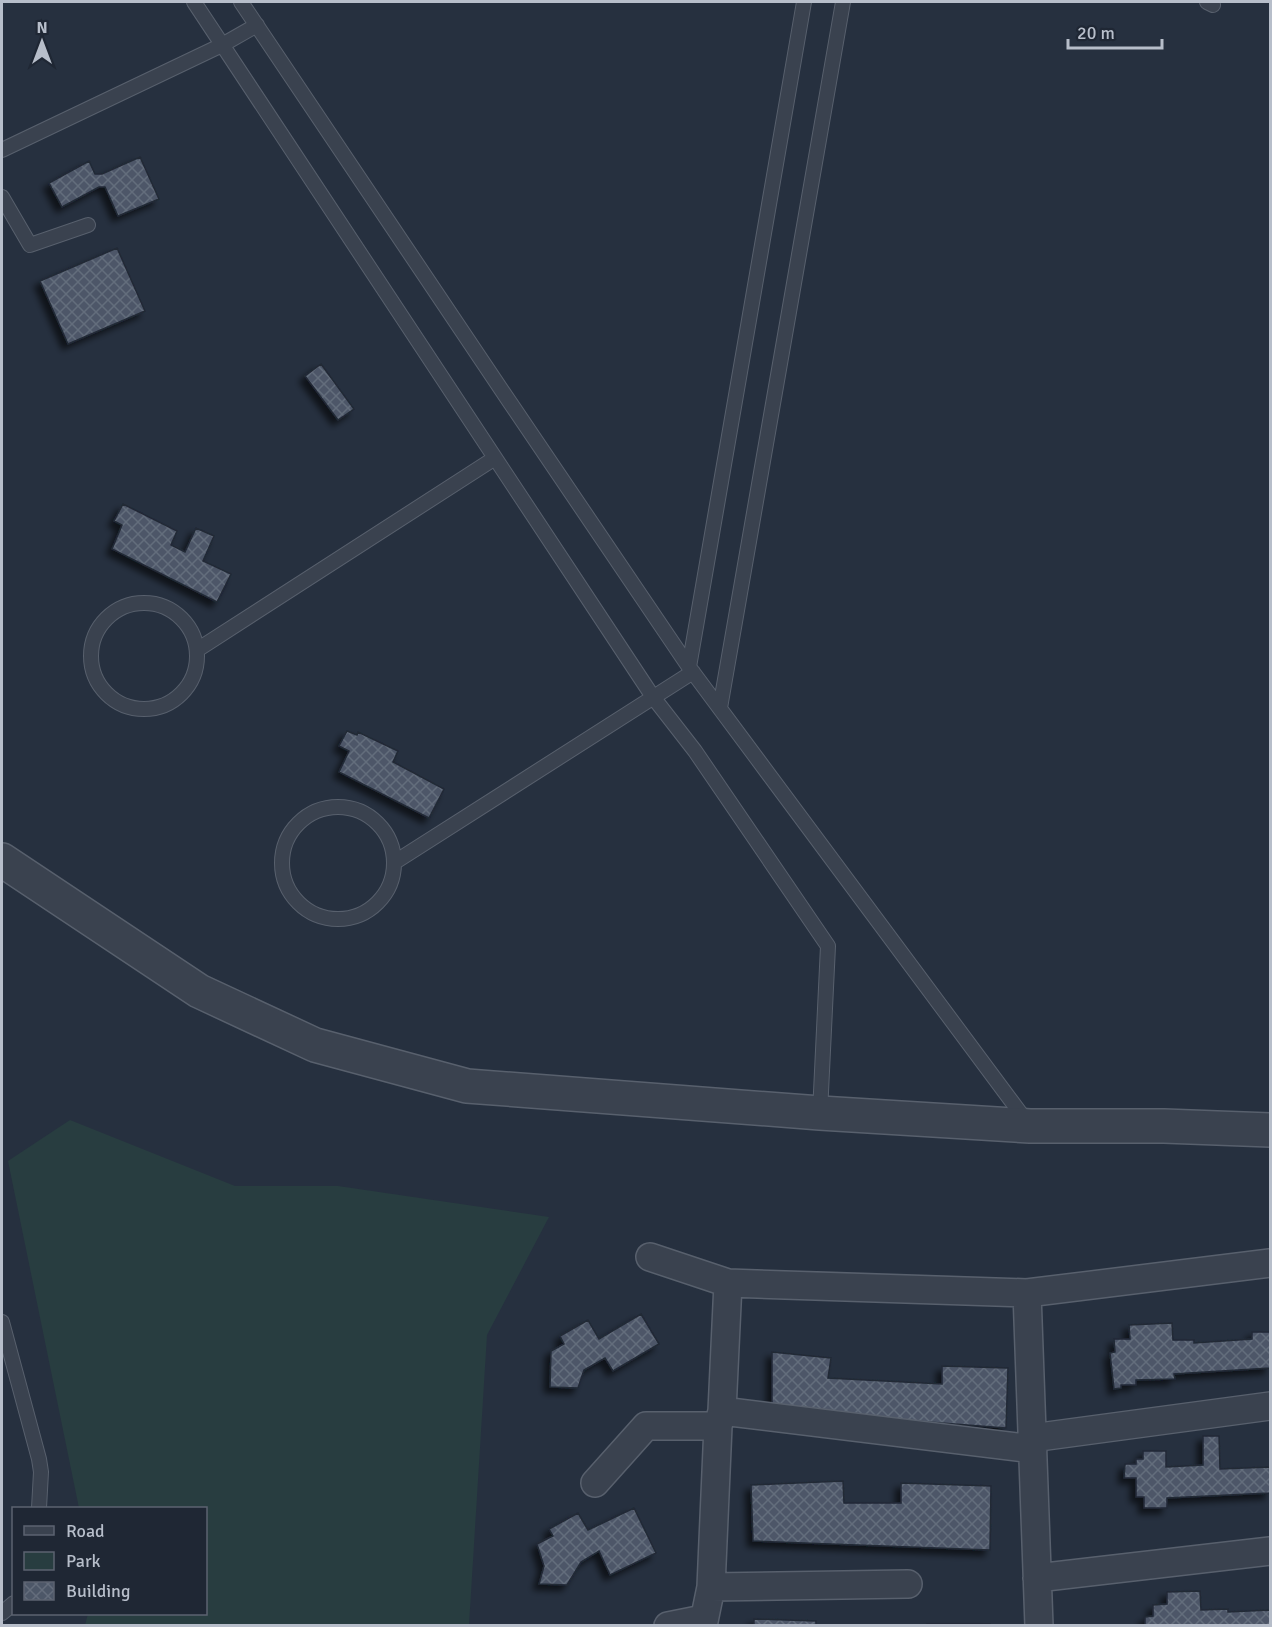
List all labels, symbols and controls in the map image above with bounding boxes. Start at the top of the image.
north arrow [12,12,72,72]
scale bar [1068,12,1162,50]
text: N [36,18,48,38]
text: 20 m [1077,22,1115,44]
legend [12,1507,207,1615]
text: Road [66,1520,105,1542]
text: Park [66,1550,101,1572]
text: Building [66,1580,130,1602]

